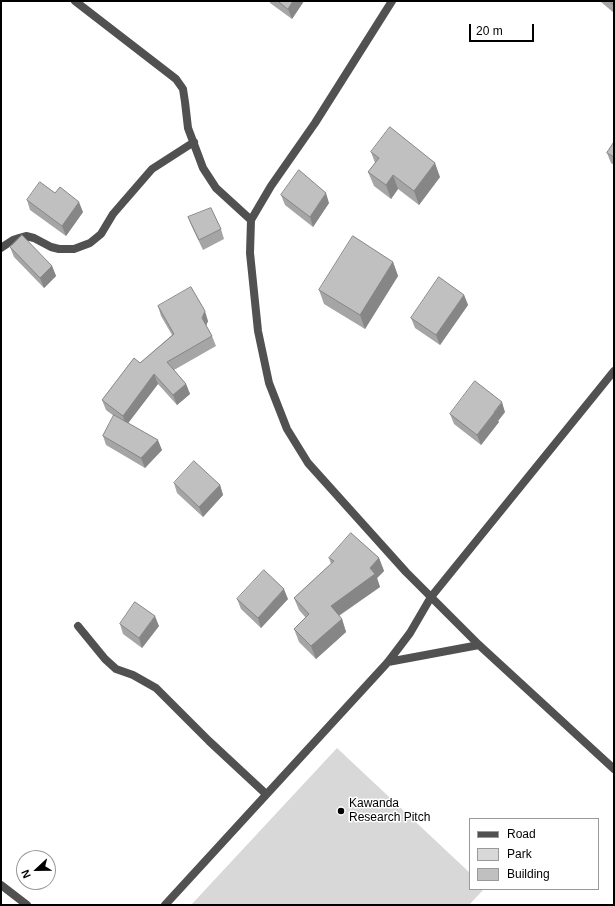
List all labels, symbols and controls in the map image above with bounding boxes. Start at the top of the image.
scale bar [471,16,536,42]
text: 20 m [476,24,503,38]
place label: Kawanda Research Pitch [349,797,430,825]
marker: Kawanda Research Pitch [336,806,346,816]
legend [469,818,599,890]
text: Road [507,827,536,841]
text: Park [507,847,532,861]
north arrow [16,850,56,890]
text: Building [507,867,550,881]
text: N [19,868,33,880]

